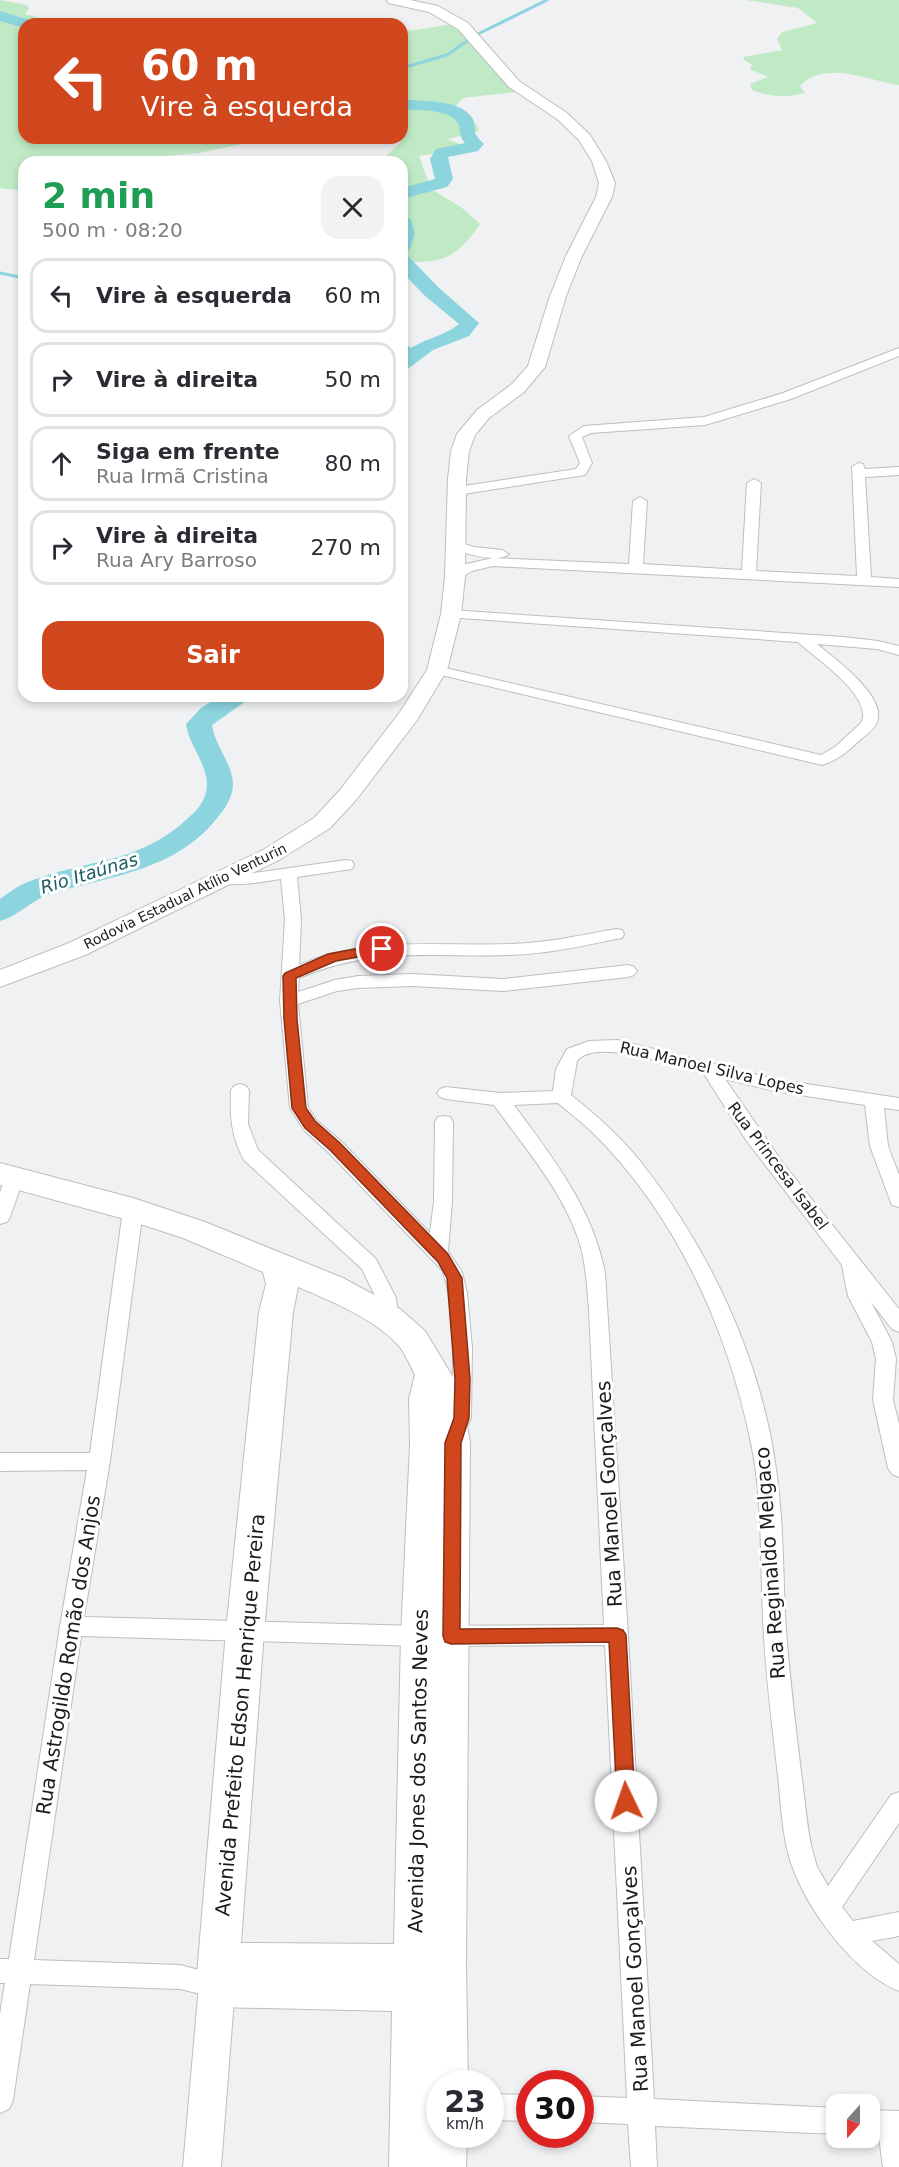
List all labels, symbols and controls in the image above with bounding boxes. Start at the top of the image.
text: 60 m [141,41,258,90]
icon: left [42,42,120,120]
text: Vire à esquerda [141,91,353,122]
text: 2 min [42,175,155,216]
button: close [321,176,384,239]
text: 500 m · 08:20 [42,218,183,242]
icon: left [45,279,78,312]
text: Vire à esquerda [96,283,292,308]
text: 60 m [325,283,381,308]
icon: right [45,363,78,396]
text: Vire à direita [96,367,258,392]
text: 50 m [325,367,381,392]
text: Siga em frente [96,439,280,464]
icon: ahead [45,447,78,480]
text: 80 m [325,451,381,476]
text: Rua Irmã Cristina [96,464,269,488]
text: Vire à direita [96,523,258,548]
icon: right [45,531,78,564]
text: 270 m [311,535,381,560]
text: Rua Ary Barroso [96,548,257,572]
button: Sair [42,621,384,690]
street label: Rodovia Estadual Atílio Venturin [81,840,289,952]
water label: Rio Itaúnas [38,848,140,898]
pin [356,923,407,974]
icon: arrive [365,932,398,965]
street label: Rua Manoel Silva Lopes [618,1038,806,1098]
street label: Rua Princesa Isabel [724,1098,832,1234]
street label: Rua Manoel Gonçalves [591,1380,627,1608]
street label: Rua Reginaldo Melgaco [750,1446,790,1680]
street label: Rua Astrogildo Romão dos Anjos [31,1494,105,1816]
street label: Avenida Prefeito Edson Henrique Pereira [210,1513,270,1917]
street label: Avenida Jones dos Santos Neves [403,1609,433,1933]
position arrow [594,1769,658,1833]
street label: Rua Manoel Gonçalves [617,1865,653,2093]
speed limit sign: 30 [516,2070,594,2148]
text: 23 [444,2084,486,2119]
north arrow [826,2094,880,2148]
map controls [826,2094,880,2148]
text: km/h [446,2115,484,2133]

